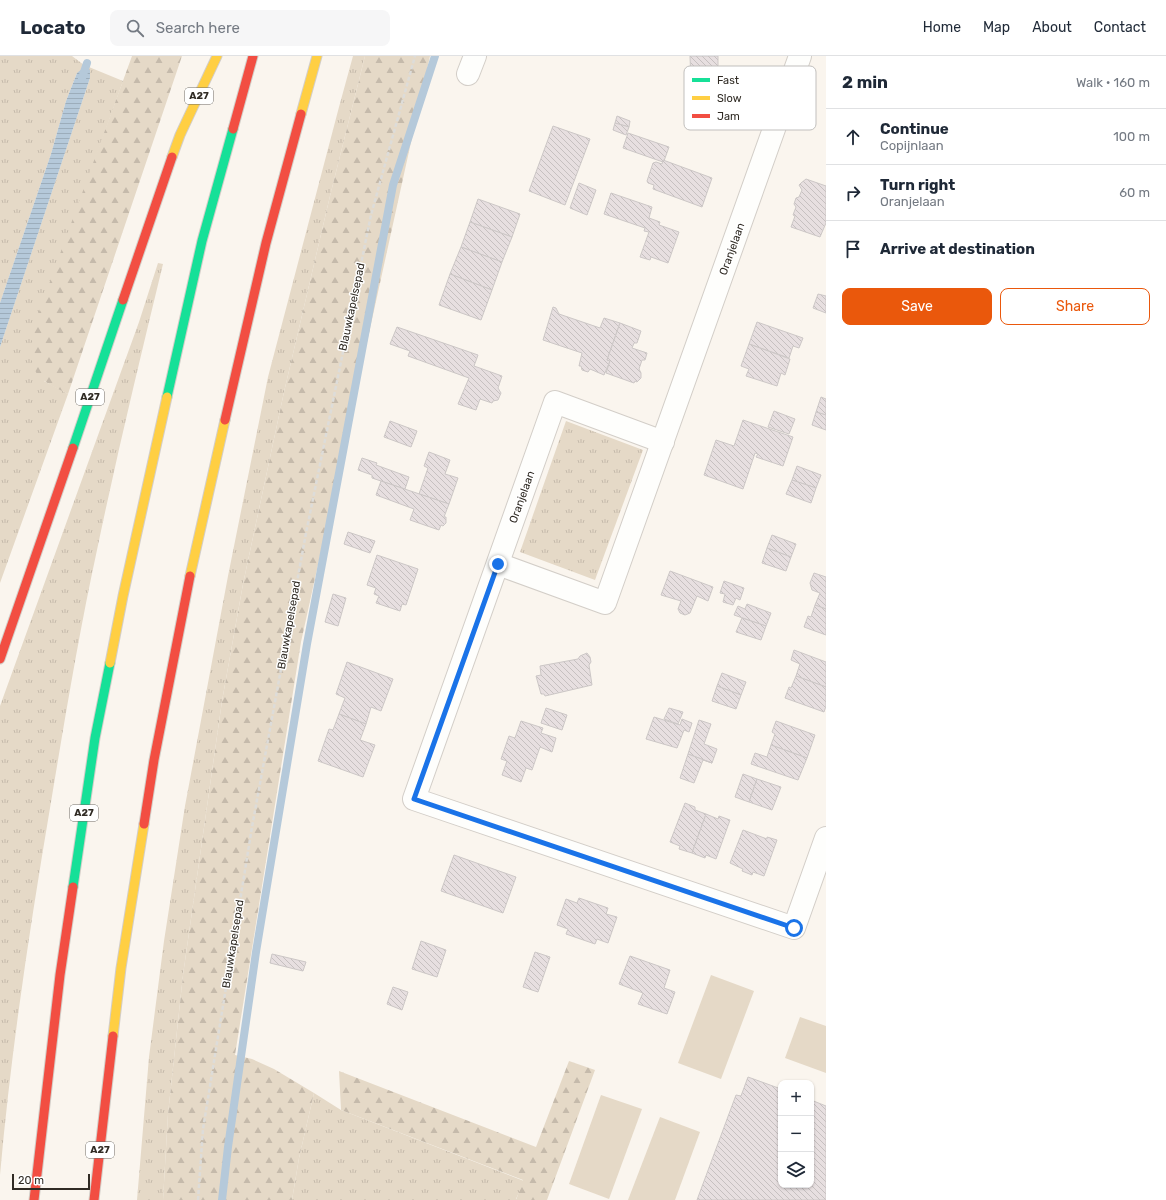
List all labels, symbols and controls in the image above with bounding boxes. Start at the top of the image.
search box [110,10,390,46]
text: Locato [20,16,86,39]
icon: search [124,17,146,39]
text: Search here [156,19,240,37]
text: Home [923,19,961,36]
text: Map [983,19,1010,36]
text: About [1032,19,1072,36]
text: Contact [1094,19,1146,36]
legend [684,66,816,130]
text: 2 min [842,72,888,92]
text: Fast [717,74,740,87]
text: Walk · 160 m [1076,75,1150,90]
road number: A27 [185,88,213,104]
text: Slow [717,92,742,105]
text: Jam [717,110,740,123]
text: Continue [880,120,949,138]
icon: ahead [842,126,864,148]
text: 100 m [1113,129,1150,144]
text: Copijnlaan [880,138,944,153]
text: Turn right [880,176,955,194]
icon: right [842,182,864,204]
text: 60 m [1119,185,1150,200]
text: Oranjelaan [880,194,945,209]
street label: Oranjelaan [717,221,747,277]
icon: arrive [842,238,864,260]
text: Arrive at destination [880,240,1035,258]
street label: Blauwkapelsepad [336,262,368,352]
button: Save [842,288,992,325]
button: Share [1000,288,1150,325]
road number: A27 [76,389,104,405]
street label: Oranjelaan [507,469,537,525]
route end [489,555,507,573]
street label: Blauwkapelsepad [275,580,303,670]
road number: A27 [70,805,98,821]
street label: Blauwkapelsepad [220,899,246,989]
route start [785,919,803,937]
map controls [778,1080,814,1188]
button: + [778,1080,814,1116]
button: − [778,1116,814,1152]
road number: A27 [86,1142,114,1158]
button: layers [778,1152,814,1188]
scale bar [12,1172,90,1191]
text: 20 m [18,1174,44,1187]

